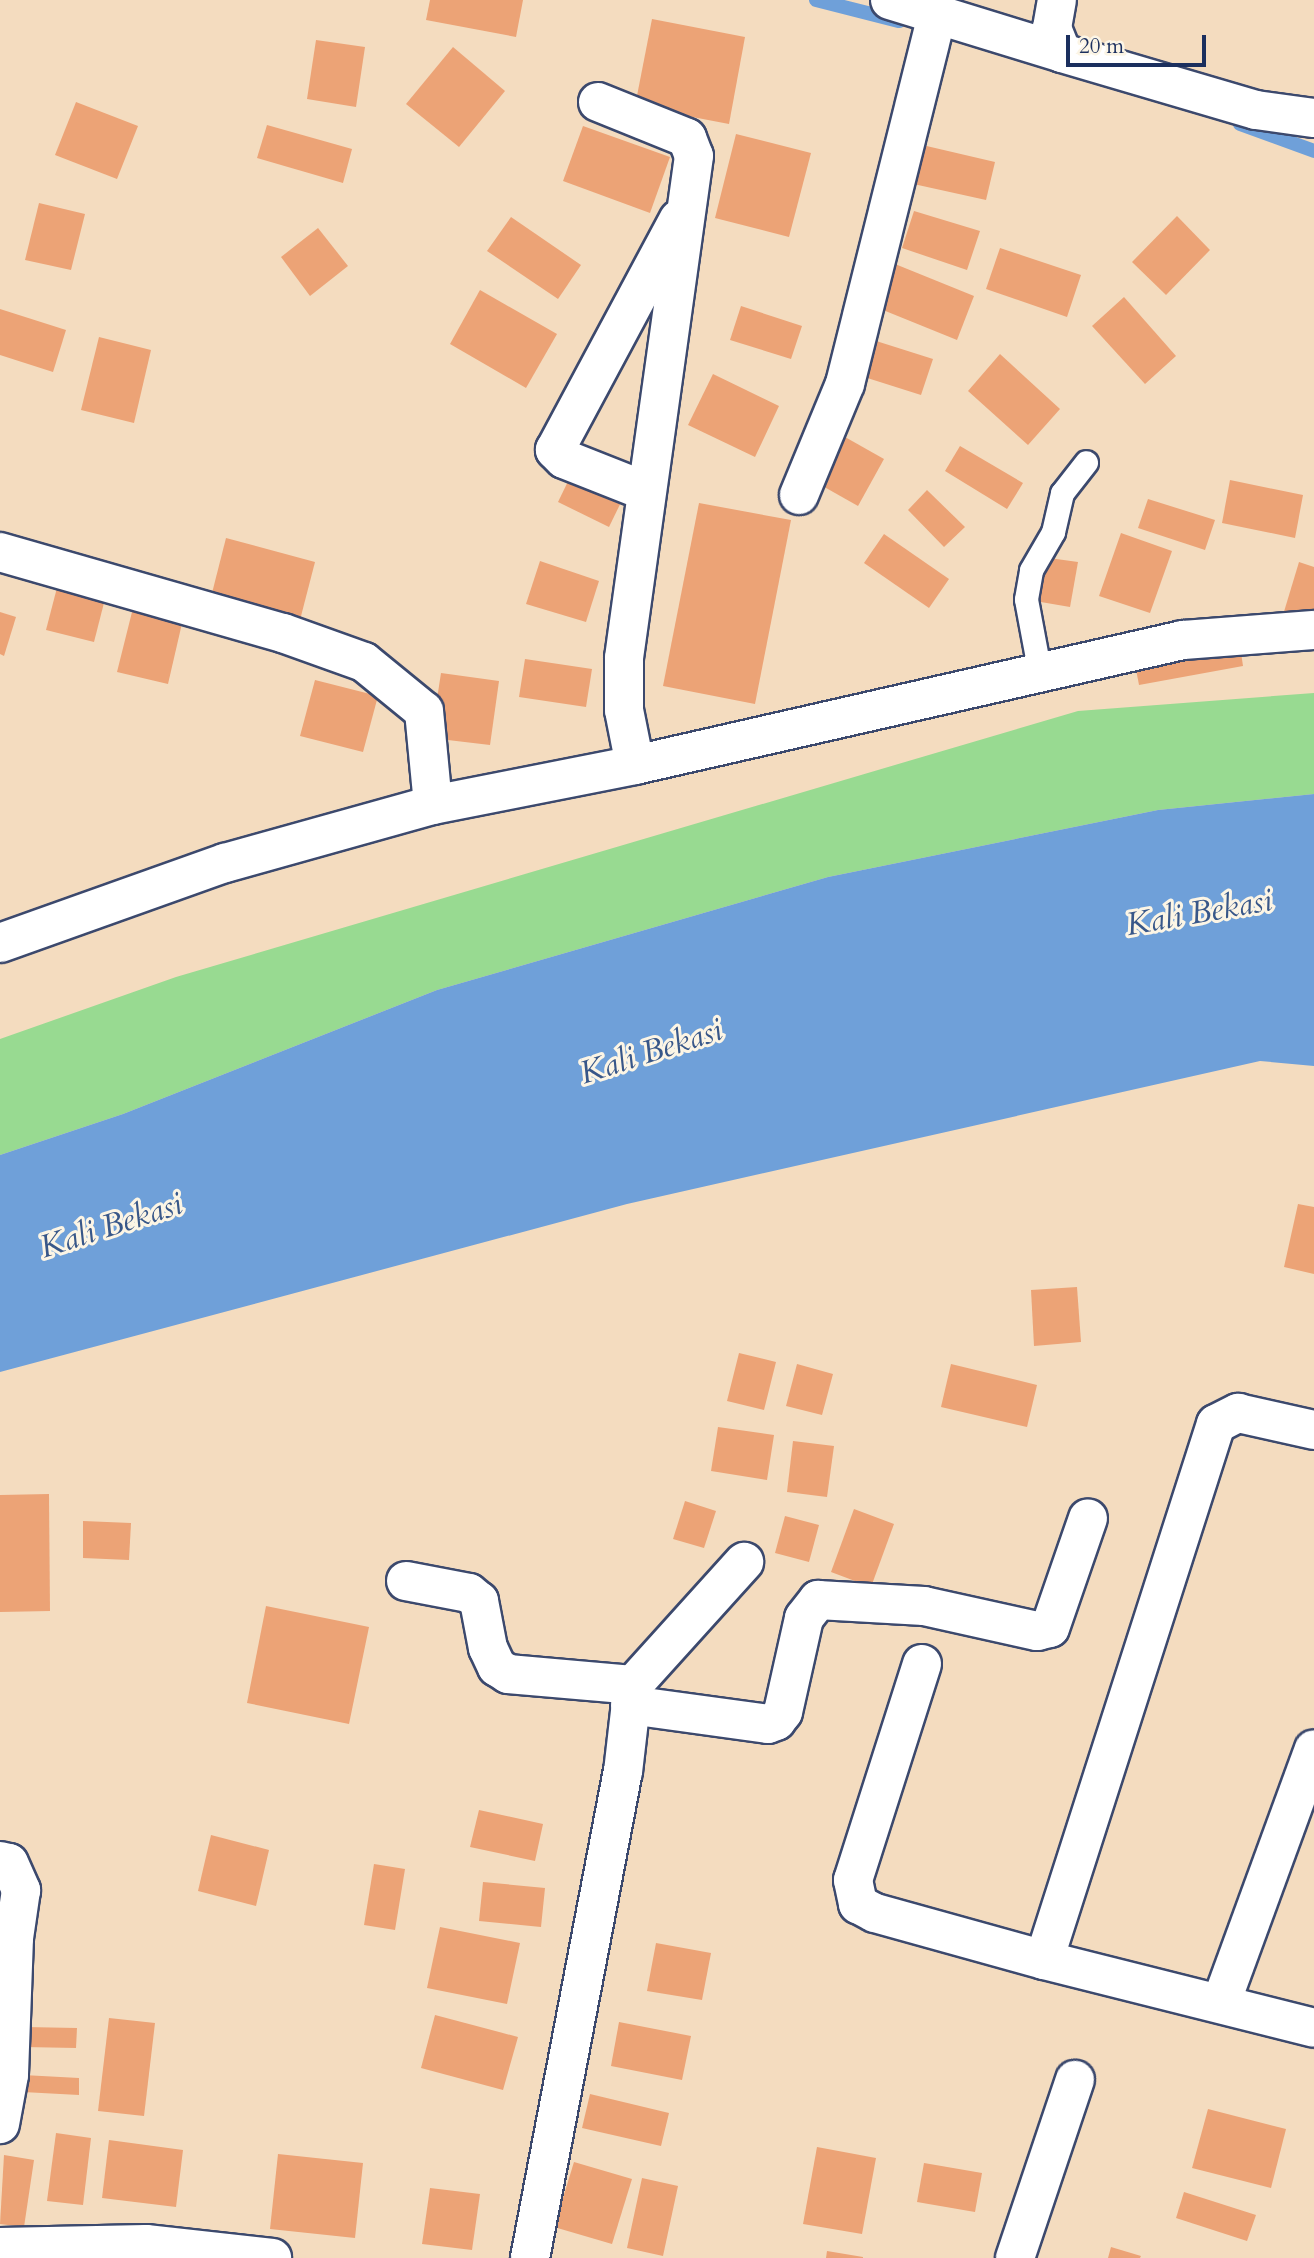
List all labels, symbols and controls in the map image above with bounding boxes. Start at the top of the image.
scale bar [1069,21,1209,65]
text: 20 m [1079,32,1124,61]
water label: Kali Bekasi [1123,881,1275,945]
water label: Kali Bekasi [575,1011,727,1093]
water label: Kali Bekasi [35,1185,187,1267]

